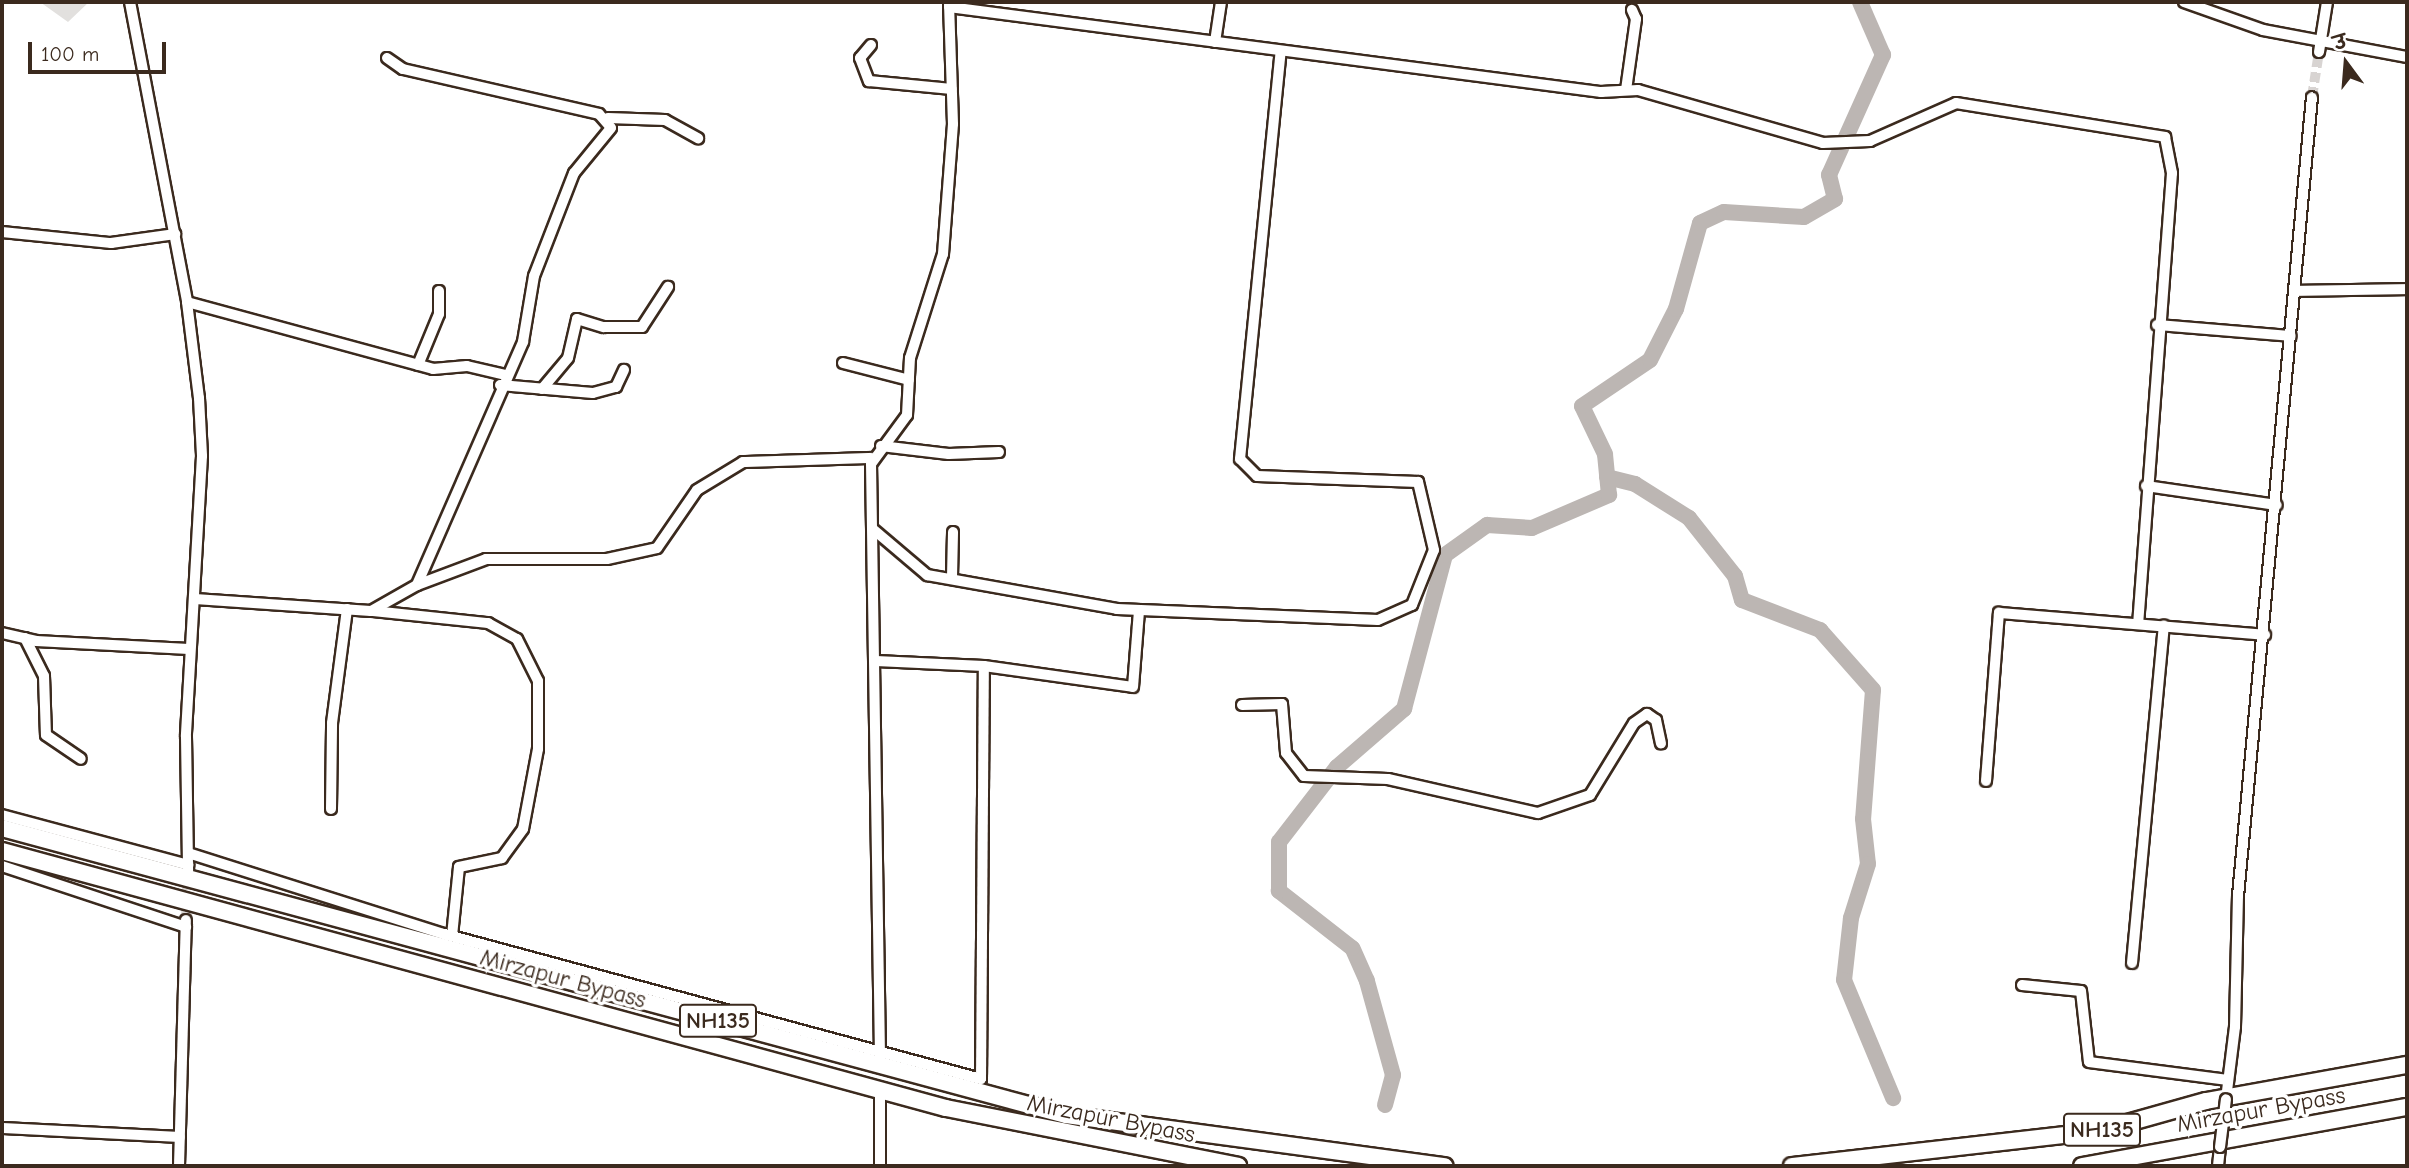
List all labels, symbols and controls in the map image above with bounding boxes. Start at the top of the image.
scale bar [32,28,170,72]
north arrow [2311,28,2381,98]
text: उ [2331,30,2349,55]
text: 100 m [41,42,99,66]
street label: Mirzapur Bypass [477,943,649,1015]
road number: NH135 [678,1002,758,1040]
street label: Mirzapur Bypass [2174,1081,2348,1139]
street label: Mirzapur Bypass [1025,1089,1197,1149]
road number: NH135 [2062,1110,2142,1149]

